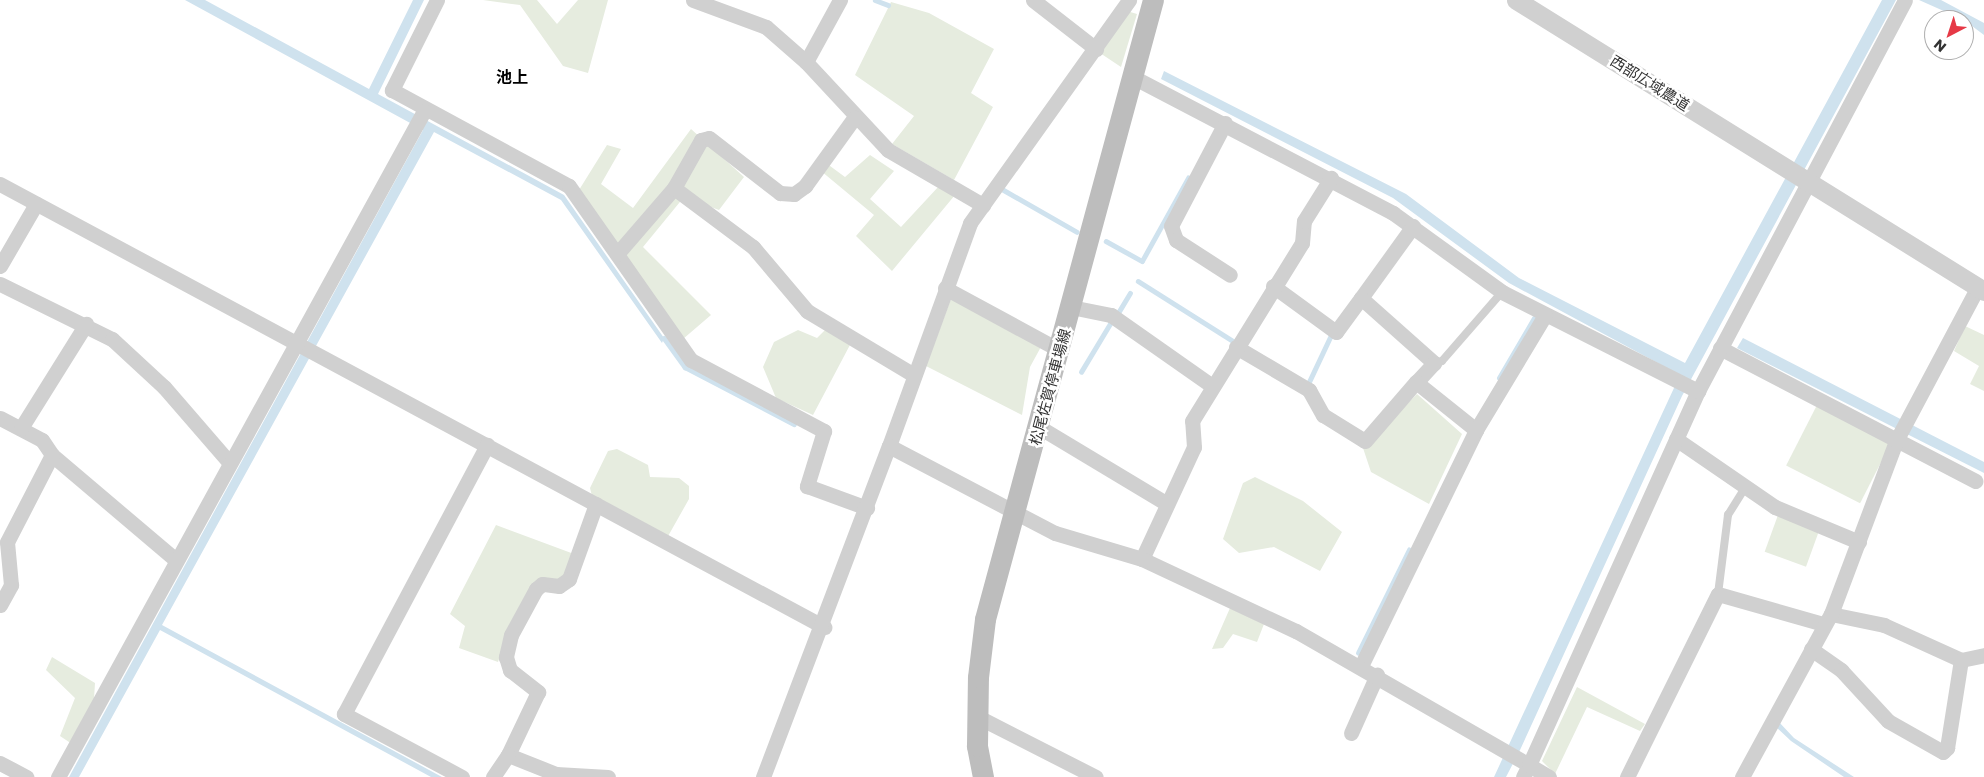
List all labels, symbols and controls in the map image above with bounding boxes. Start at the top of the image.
north arrow [1924,10,1974,60]
text: N [1930,35,1950,57]
street label: 西部広域農道 [1607,52,1693,114]
district label: 池上 [496,68,528,88]
street label: 松尾佐賀停車場線 [1026,327,1074,447]

